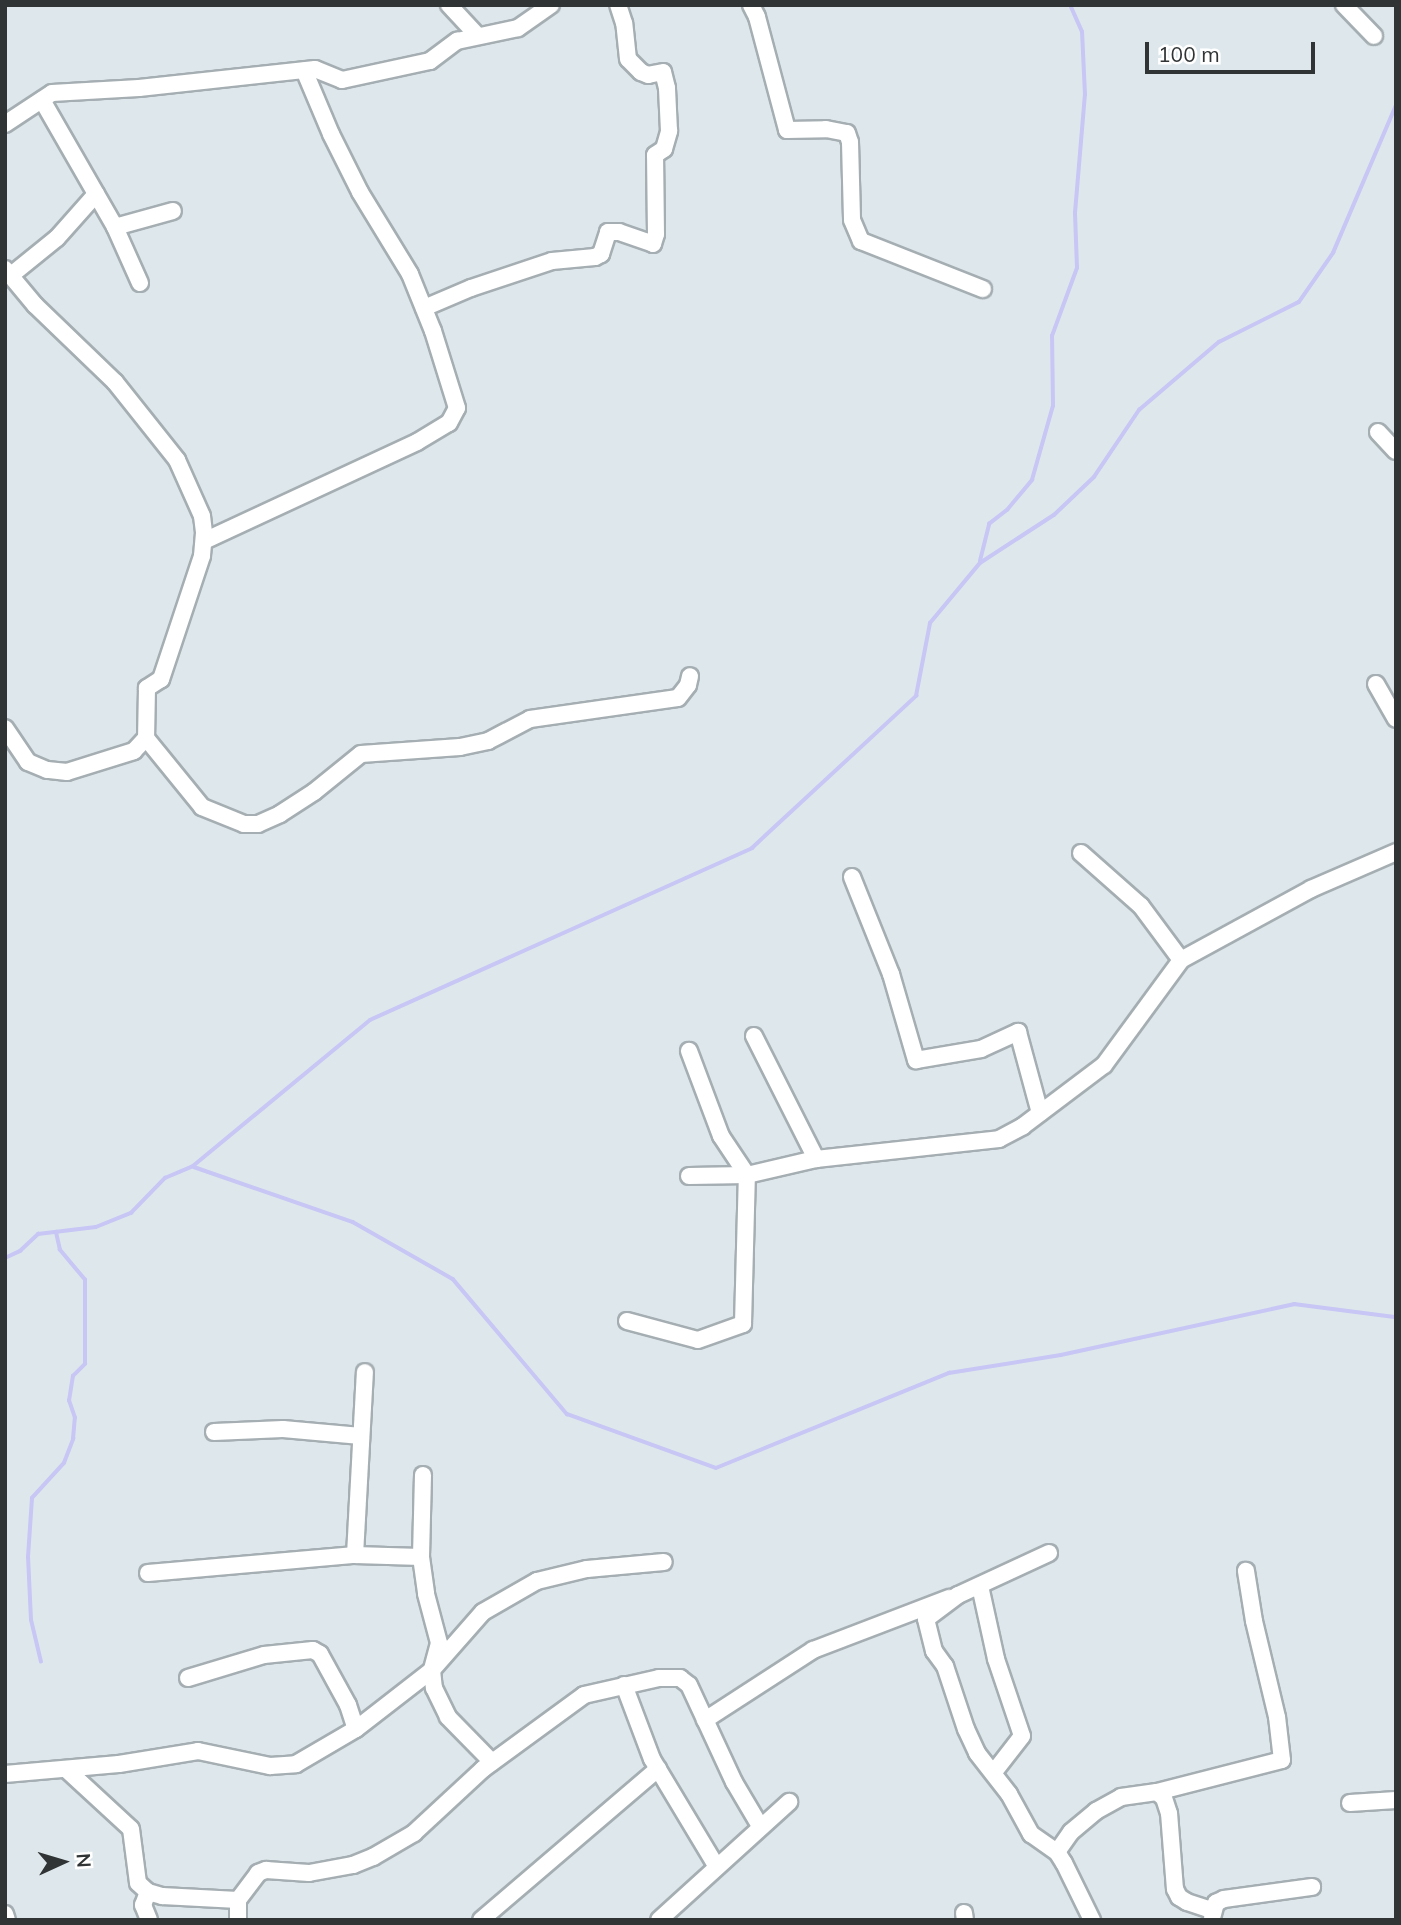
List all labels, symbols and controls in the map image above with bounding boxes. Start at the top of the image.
scale bar [1149,28,1319,72]
text: 100 m [1158,41,1220,67]
north arrow [28,1827,98,1897]
text: N [71,1853,96,1869]

